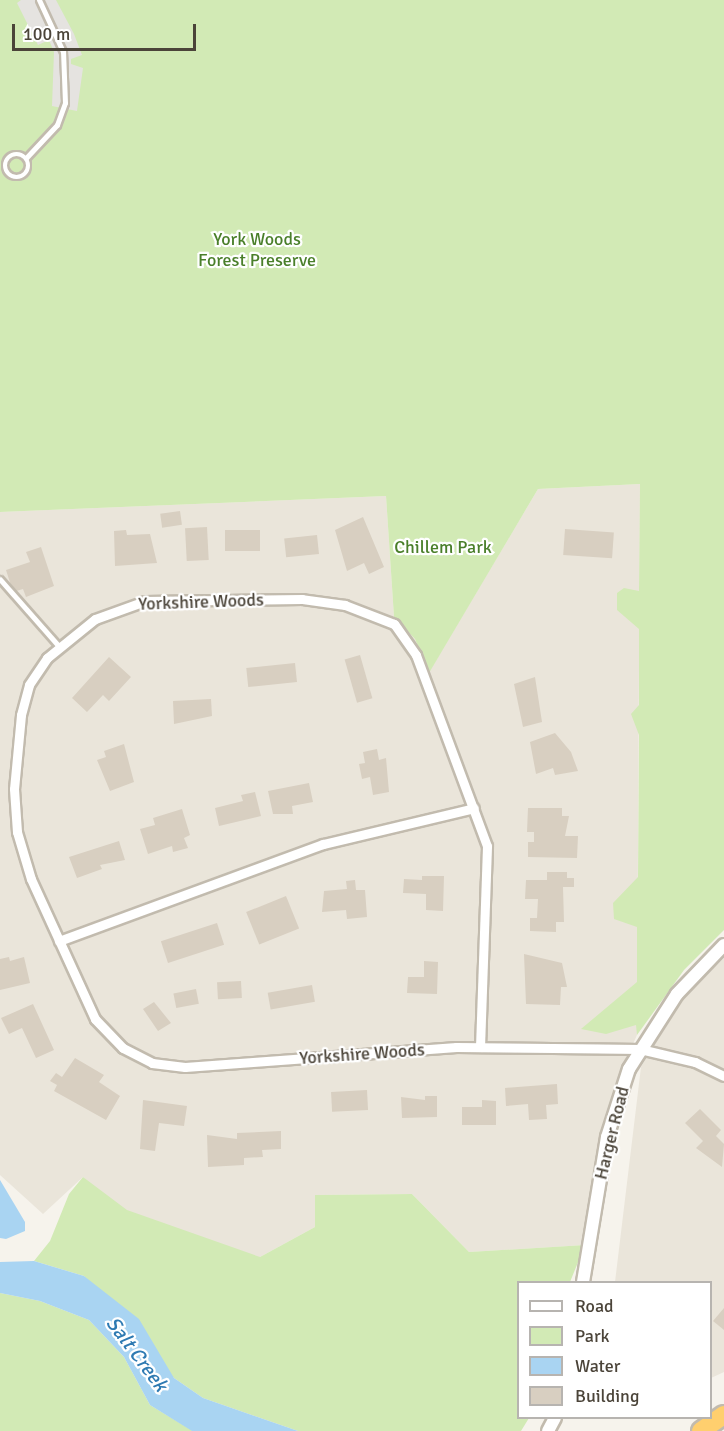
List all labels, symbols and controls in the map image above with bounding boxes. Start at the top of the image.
scale bar [15,12,200,50]
text: 100 m [23,23,70,45]
park label: York Woods Forest Preserve [198,229,316,272]
park label: Chillem Park [394,536,492,558]
street label: Yorkshire Woods [138,589,264,615]
street label: Yorkshire Woods [299,1039,425,1069]
street label: Harger Road [590,1084,634,1182]
legend [517,1281,712,1419]
text: Road [575,1295,614,1317]
water label: Salt Creek [101,1312,173,1396]
text: Park [575,1325,610,1347]
text: Water [575,1355,620,1377]
text: Building [575,1385,639,1407]

